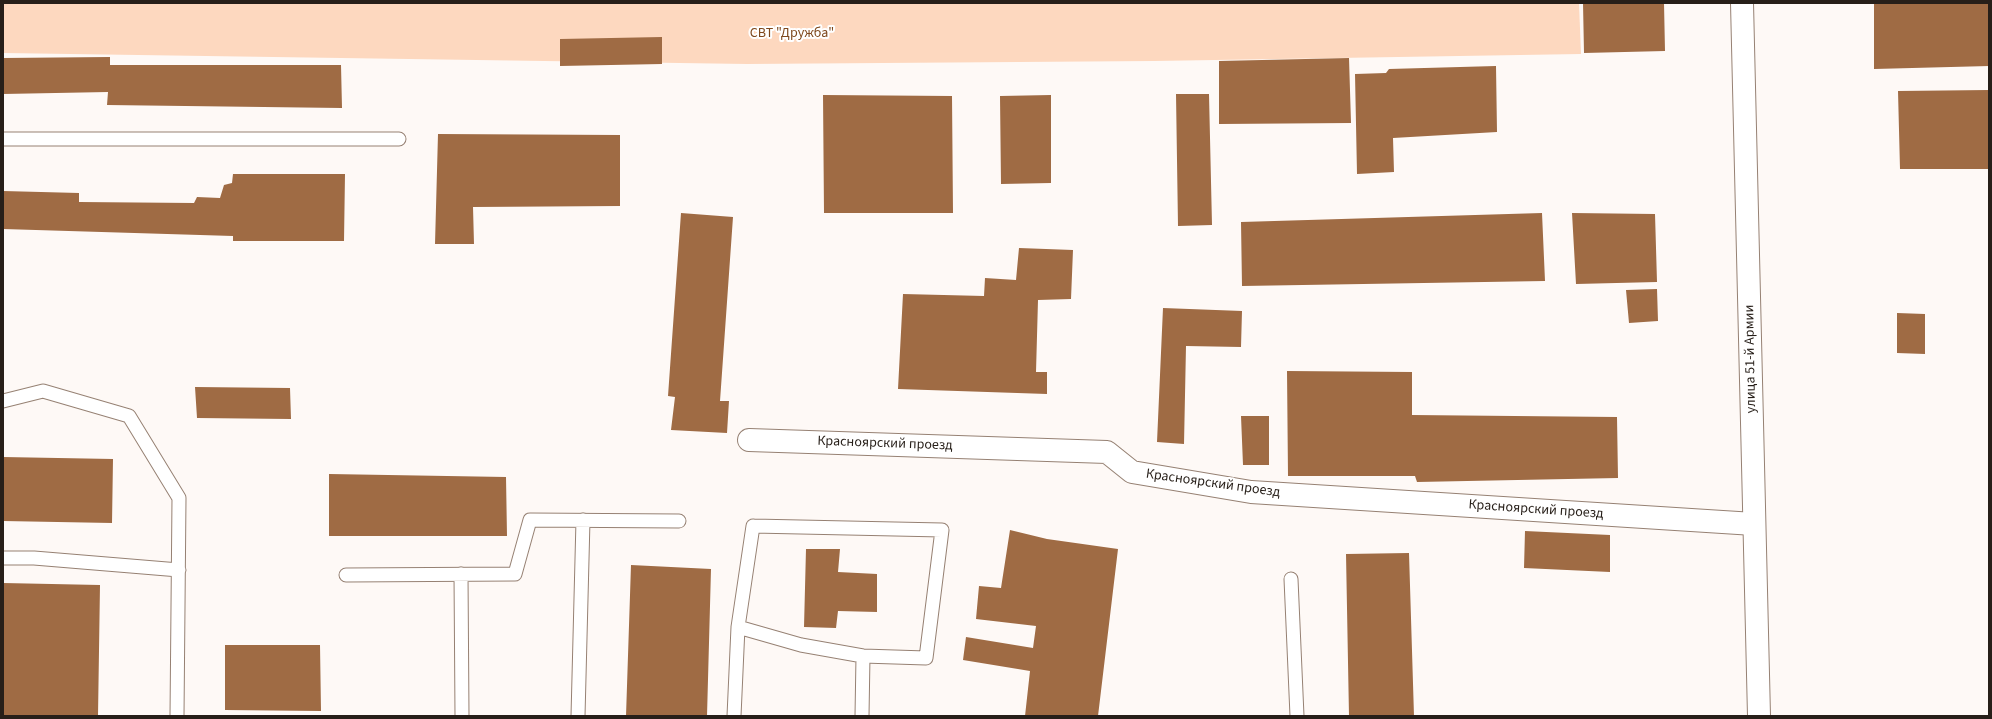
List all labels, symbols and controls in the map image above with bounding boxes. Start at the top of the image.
park label: СВТ "Дружба" [750,26,834,42]
street label: улица 51-й Армии [1742,305,1760,413]
street label: Красноярский проезд [817,433,953,455]
street label: Красноярский проезд [1145,466,1281,502]
street label: Красноярский проезд [1468,497,1604,523]

